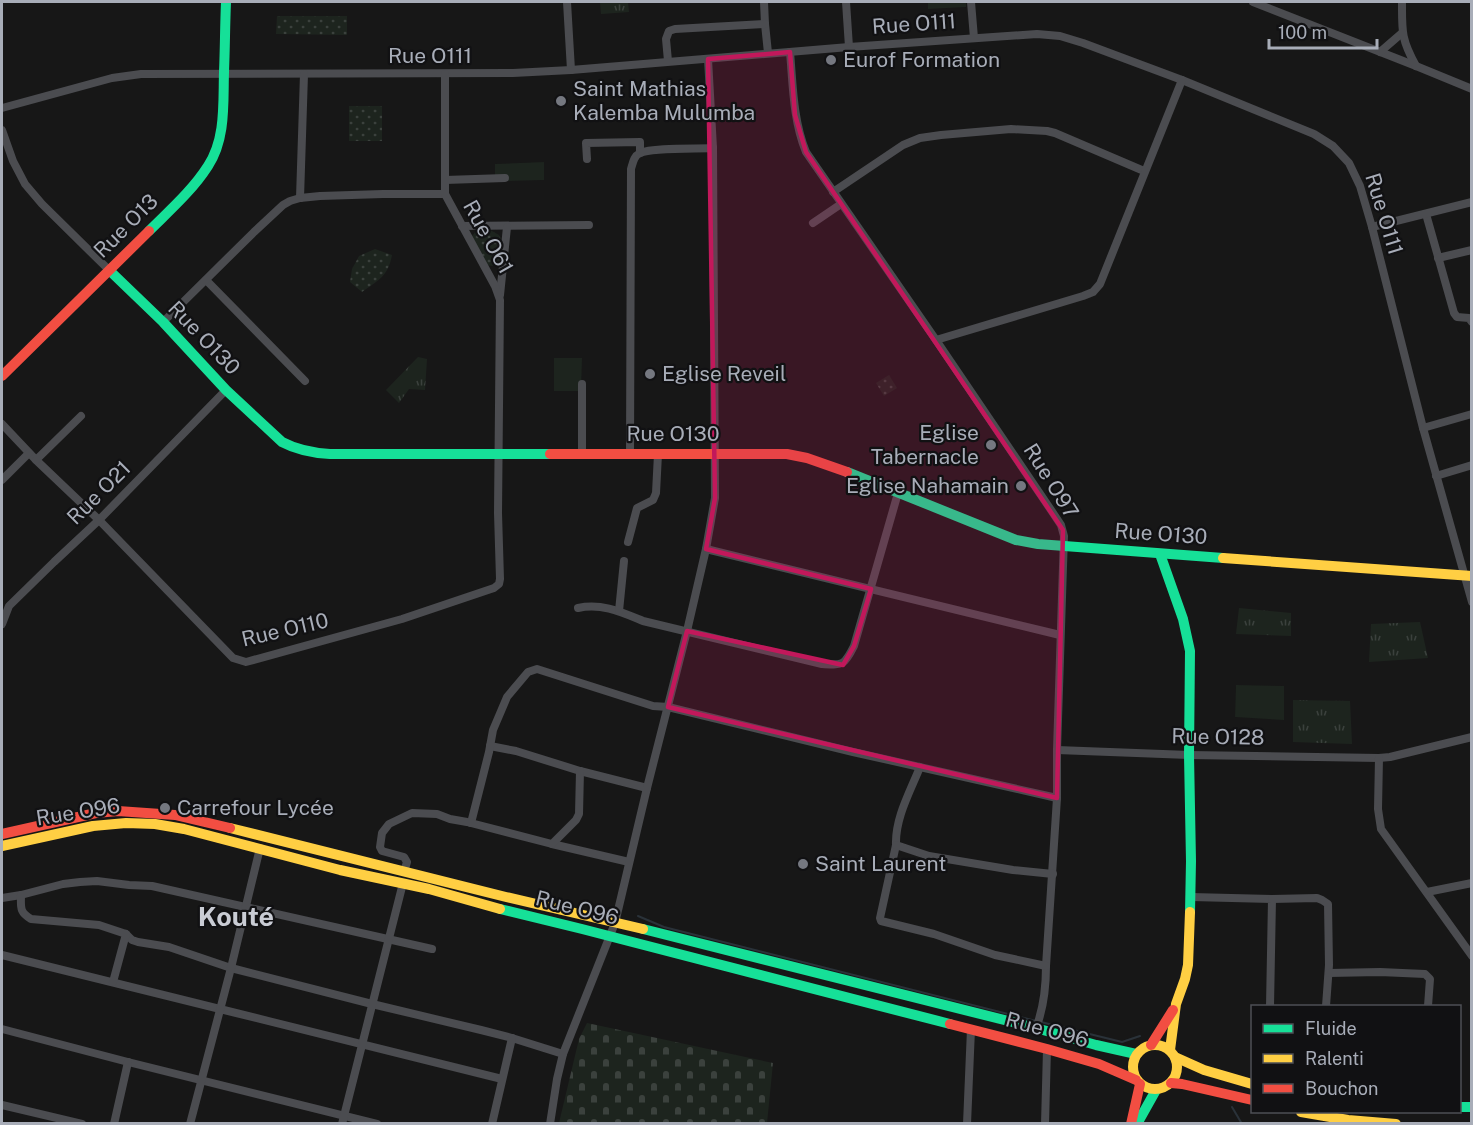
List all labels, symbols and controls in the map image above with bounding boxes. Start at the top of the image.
street label: Rue O111 [871,8,957,39]
scale bar [1269,12,1377,50]
text: 100 m [1278,22,1327,43]
street label: Rue O111 [388,43,472,68]
place label: Eurof Formation [843,47,1000,72]
marker: Eurof Formation [824,53,838,67]
place label: Saint Mathias Kalemba Mulumba [573,76,755,125]
marker: Saint Mathias Kalemba Mulumba [554,94,568,108]
street label: Rue O111 [1360,170,1409,258]
street label: Rue O13 [88,188,163,263]
street label: Rue O61 [458,196,519,278]
street label: Rue O130 [163,296,246,380]
place label: Eglise Reveil [662,361,786,386]
marker: Eglise Reveil [643,367,657,381]
place label: Eglise Tabernacle [871,420,979,469]
street label: Rue O130 [627,421,720,446]
marker: Eglise Tabernacle [984,438,998,452]
street label: Rue O97 [1019,439,1084,523]
street label: Rue O21 [62,456,136,530]
place label: Eglise Nahamain [846,473,1009,498]
marker: Eglise Nahamain [1014,479,1028,493]
street label: Rue O130 [1114,518,1208,549]
street label: Rue O110 [239,607,331,652]
street label: Rue O128 [1171,723,1265,750]
street label: Rue O96 [34,793,122,830]
place label: Carrefour Lycée [177,795,334,820]
marker: Carrefour Lycée [158,801,172,815]
place label: Saint Laurent [815,851,946,876]
marker: Saint Laurent [796,857,810,871]
street label: Rue O96 [533,885,621,930]
district label: Kouté [198,900,274,932]
legend [1251,1005,1461,1113]
street label: Rue O96 [1003,1006,1091,1053]
text: Fluide [1305,1018,1357,1039]
text: Ralenti [1305,1048,1364,1069]
text: Bouchon [1305,1078,1378,1099]

